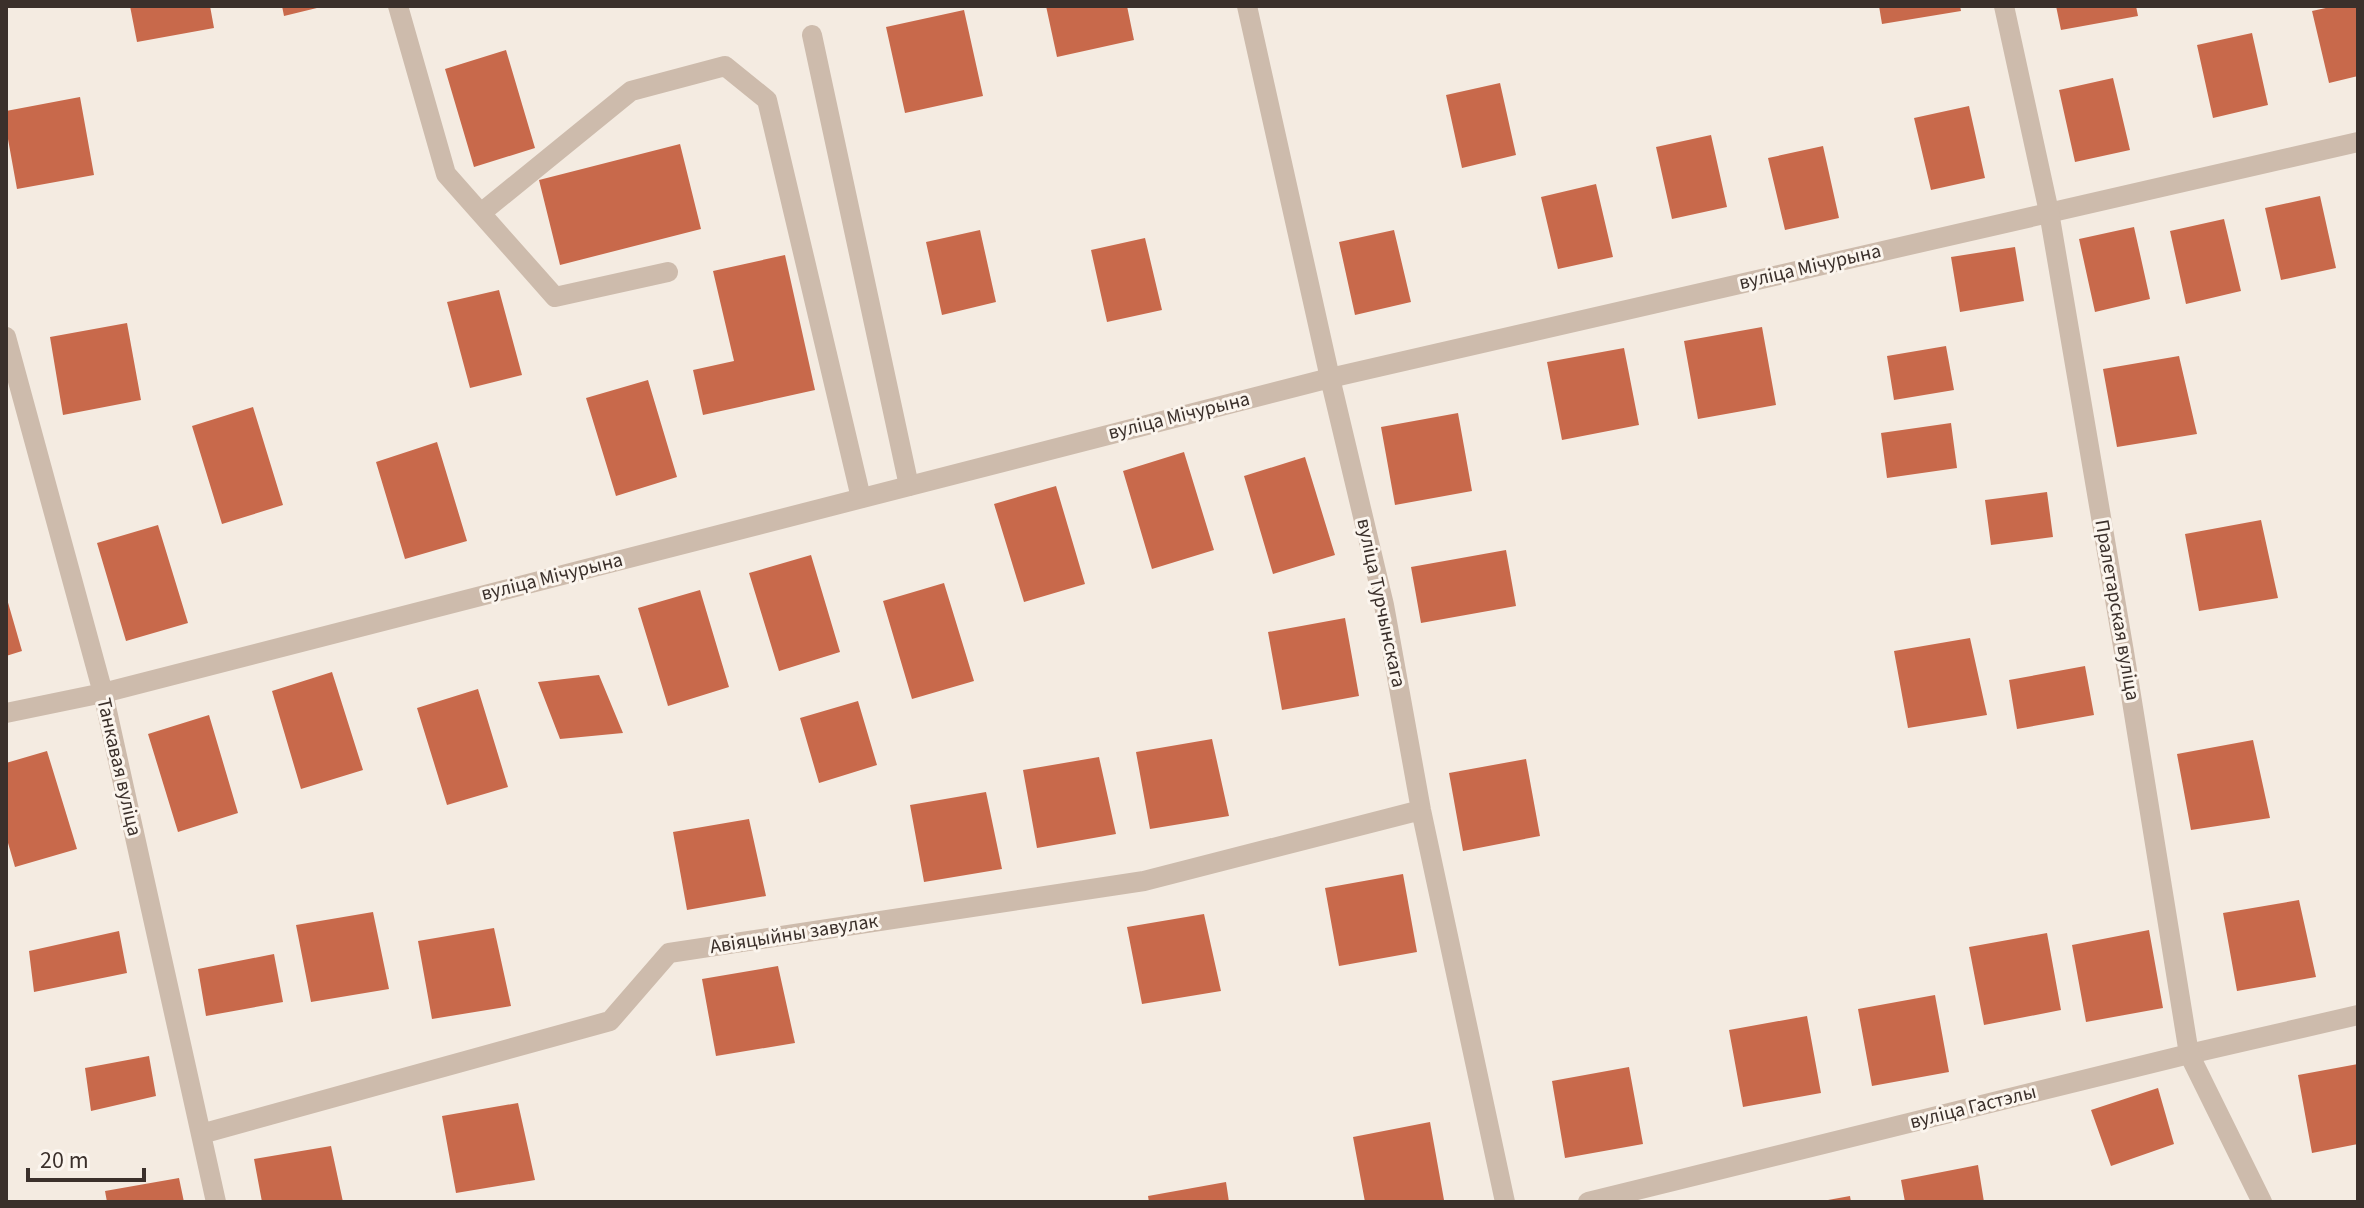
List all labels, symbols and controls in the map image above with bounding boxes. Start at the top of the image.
street label: вуліца Мічурына [1736,237,1884,297]
street label: вуліца Мічурына [1105,385,1253,447]
street label: вуліца Турчынскага [1349,516,1413,690]
street label: Пралетарская вуліца [2087,517,2147,703]
street label: вуліца Мічурына [478,546,626,608]
street label: Танкавая вуліца [89,695,149,839]
street label: Авіяцыйны завулак [708,907,880,961]
street label: вуліца Гастэлы [1907,1078,2039,1136]
scale bar [28,1132,144,1182]
text: 20 m [40,1143,89,1178]

